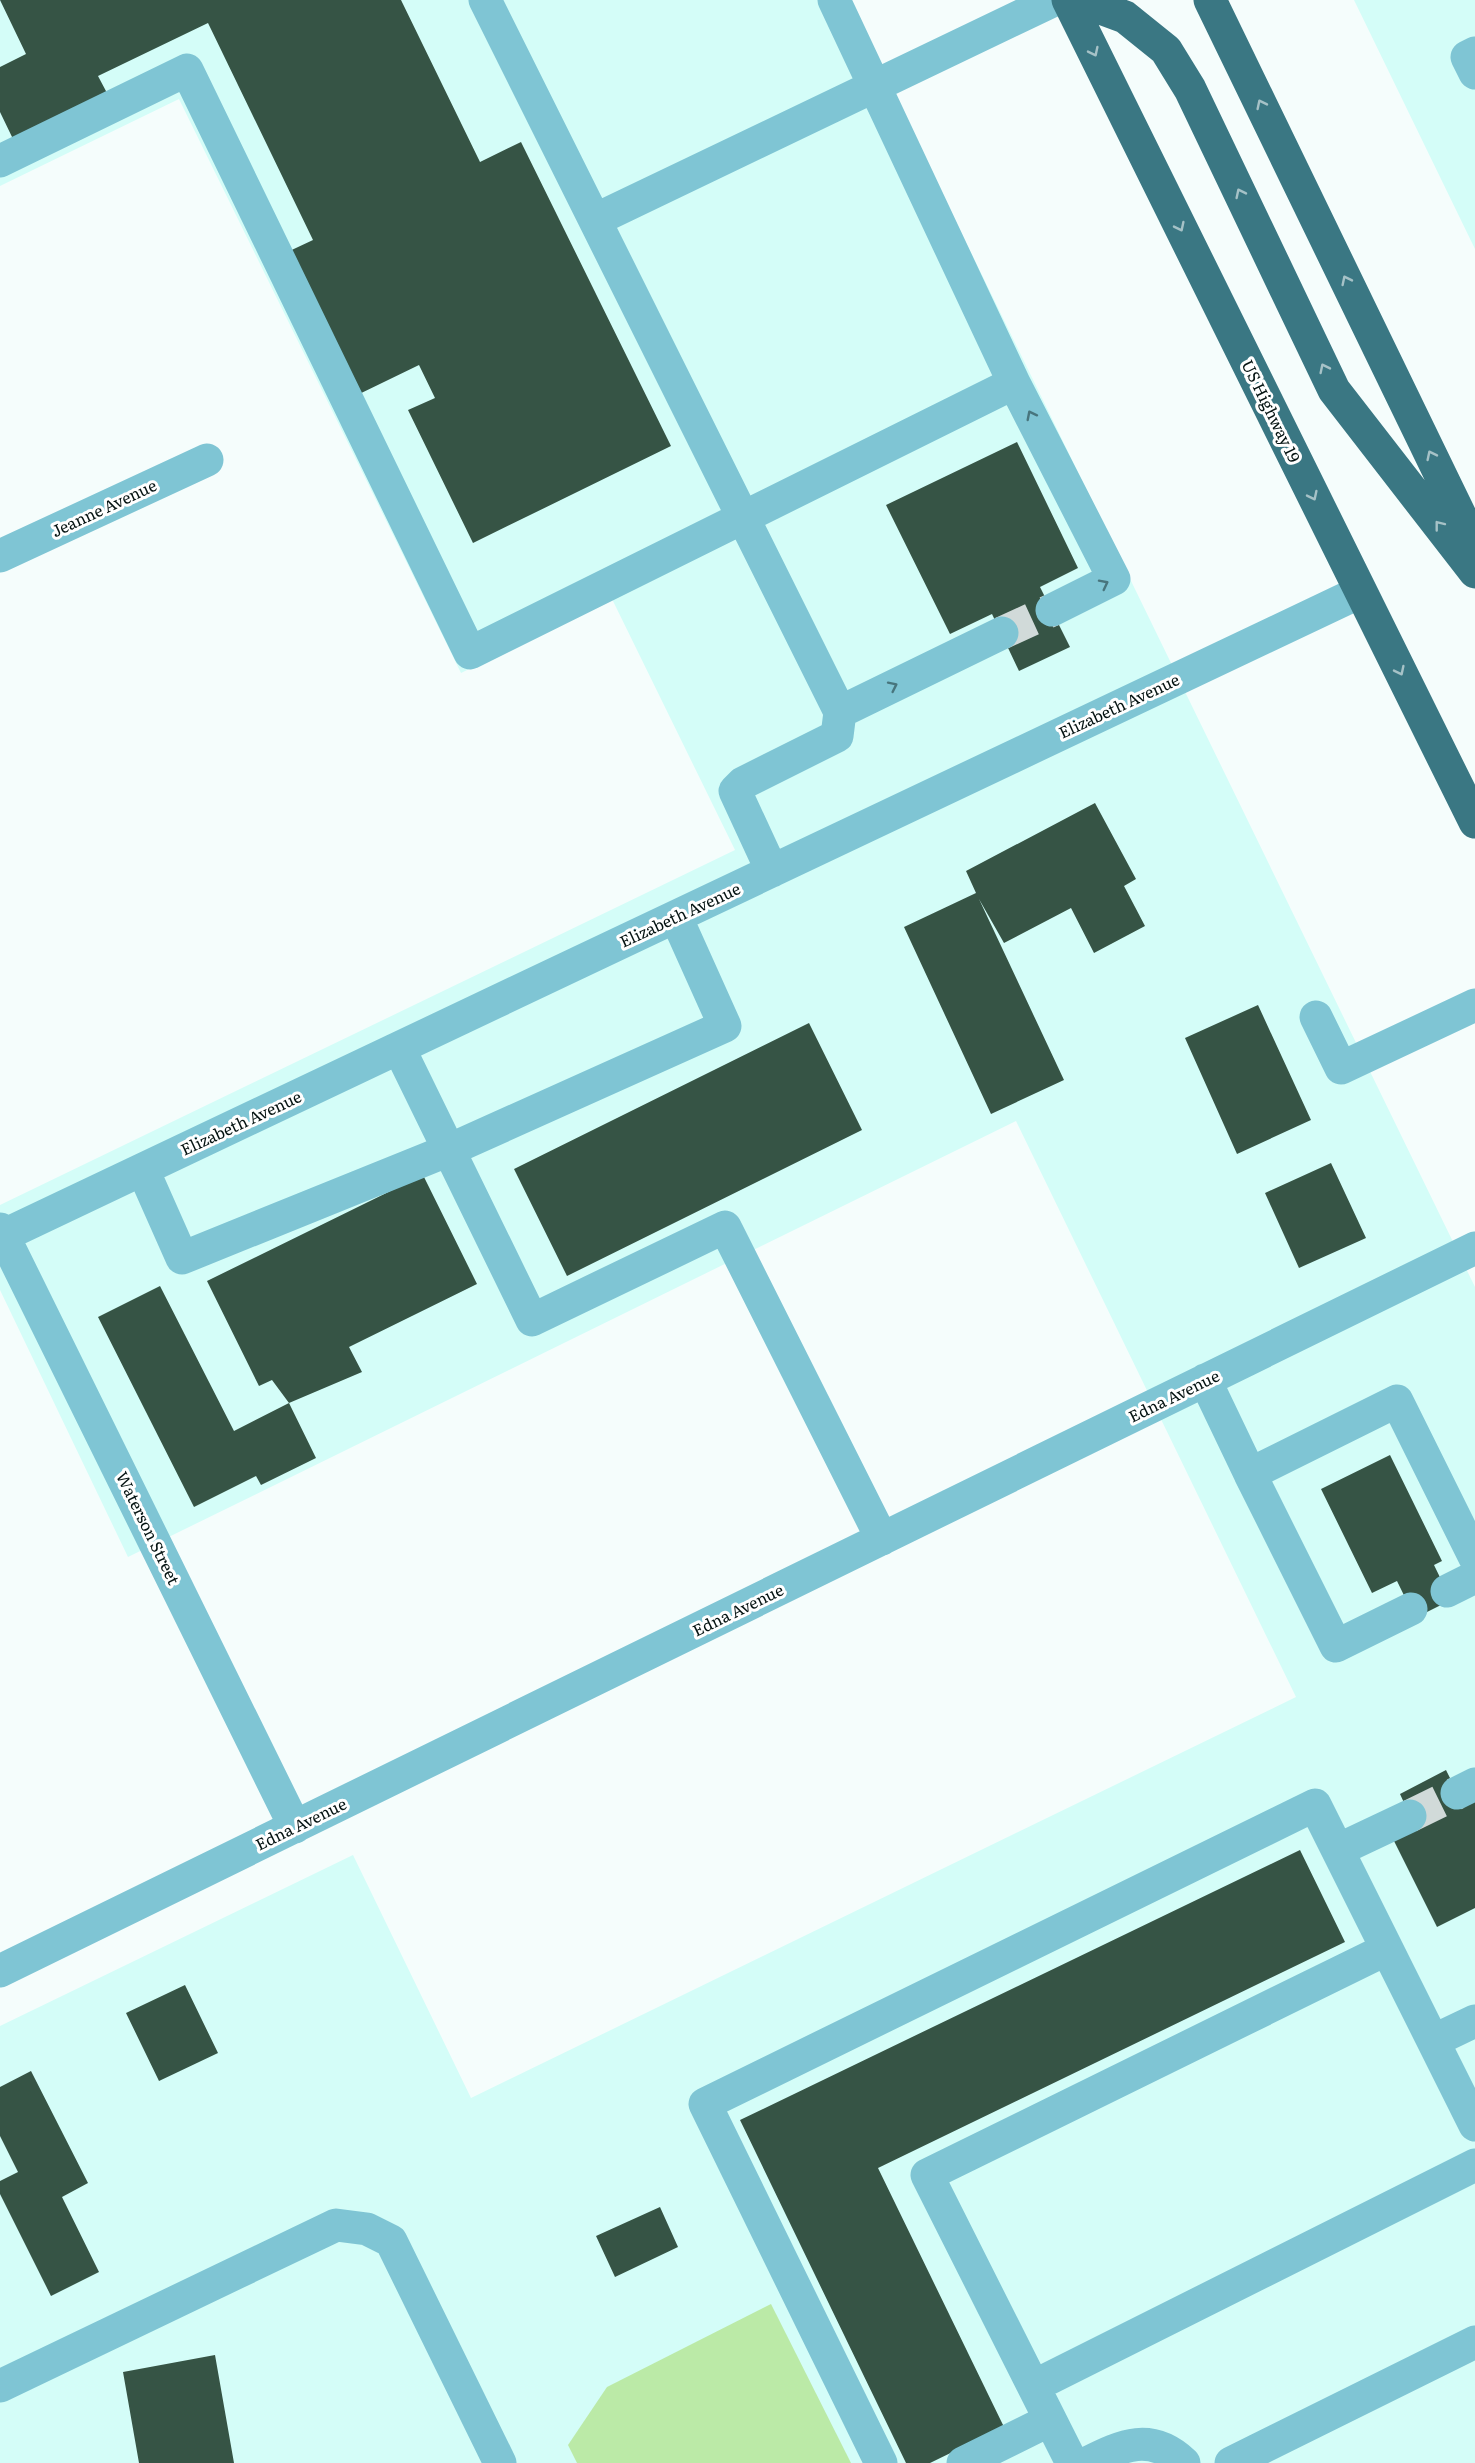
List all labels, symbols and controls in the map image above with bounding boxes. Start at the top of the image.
one-way arrow [1086,46,1098,57]
one-way arrow [1256,100,1268,111]
one-way arrow [1235,188,1247,199]
one-way arrow [1173,221,1185,232]
one-way arrow [1342,275,1353,286]
street label: US Highway 19 [1237,355,1307,466]
one-way arrow [1320,364,1332,375]
one-way arrow [1026,411,1038,422]
one-way arrow [1427,451,1439,462]
street label: Jeanne Avenue [47,472,160,542]
one-way arrow [1306,490,1318,501]
one-way arrow [1436,521,1447,532]
one-way arrow [1098,580,1108,591]
one-way arrow [1392,664,1404,675]
street label: Elizabeth Avenue [1054,667,1183,744]
one-way arrow [886,682,897,694]
street label: Elizabeth Avenue [615,876,744,953]
street label: Elizabeth Avenue [176,1084,305,1161]
street label: Edna Avenue [1124,1363,1223,1427]
street label: Waterson Street [111,1467,187,1589]
street label: Edna Avenue [688,1577,787,1641]
street label: Edna Avenue [251,1791,350,1855]

